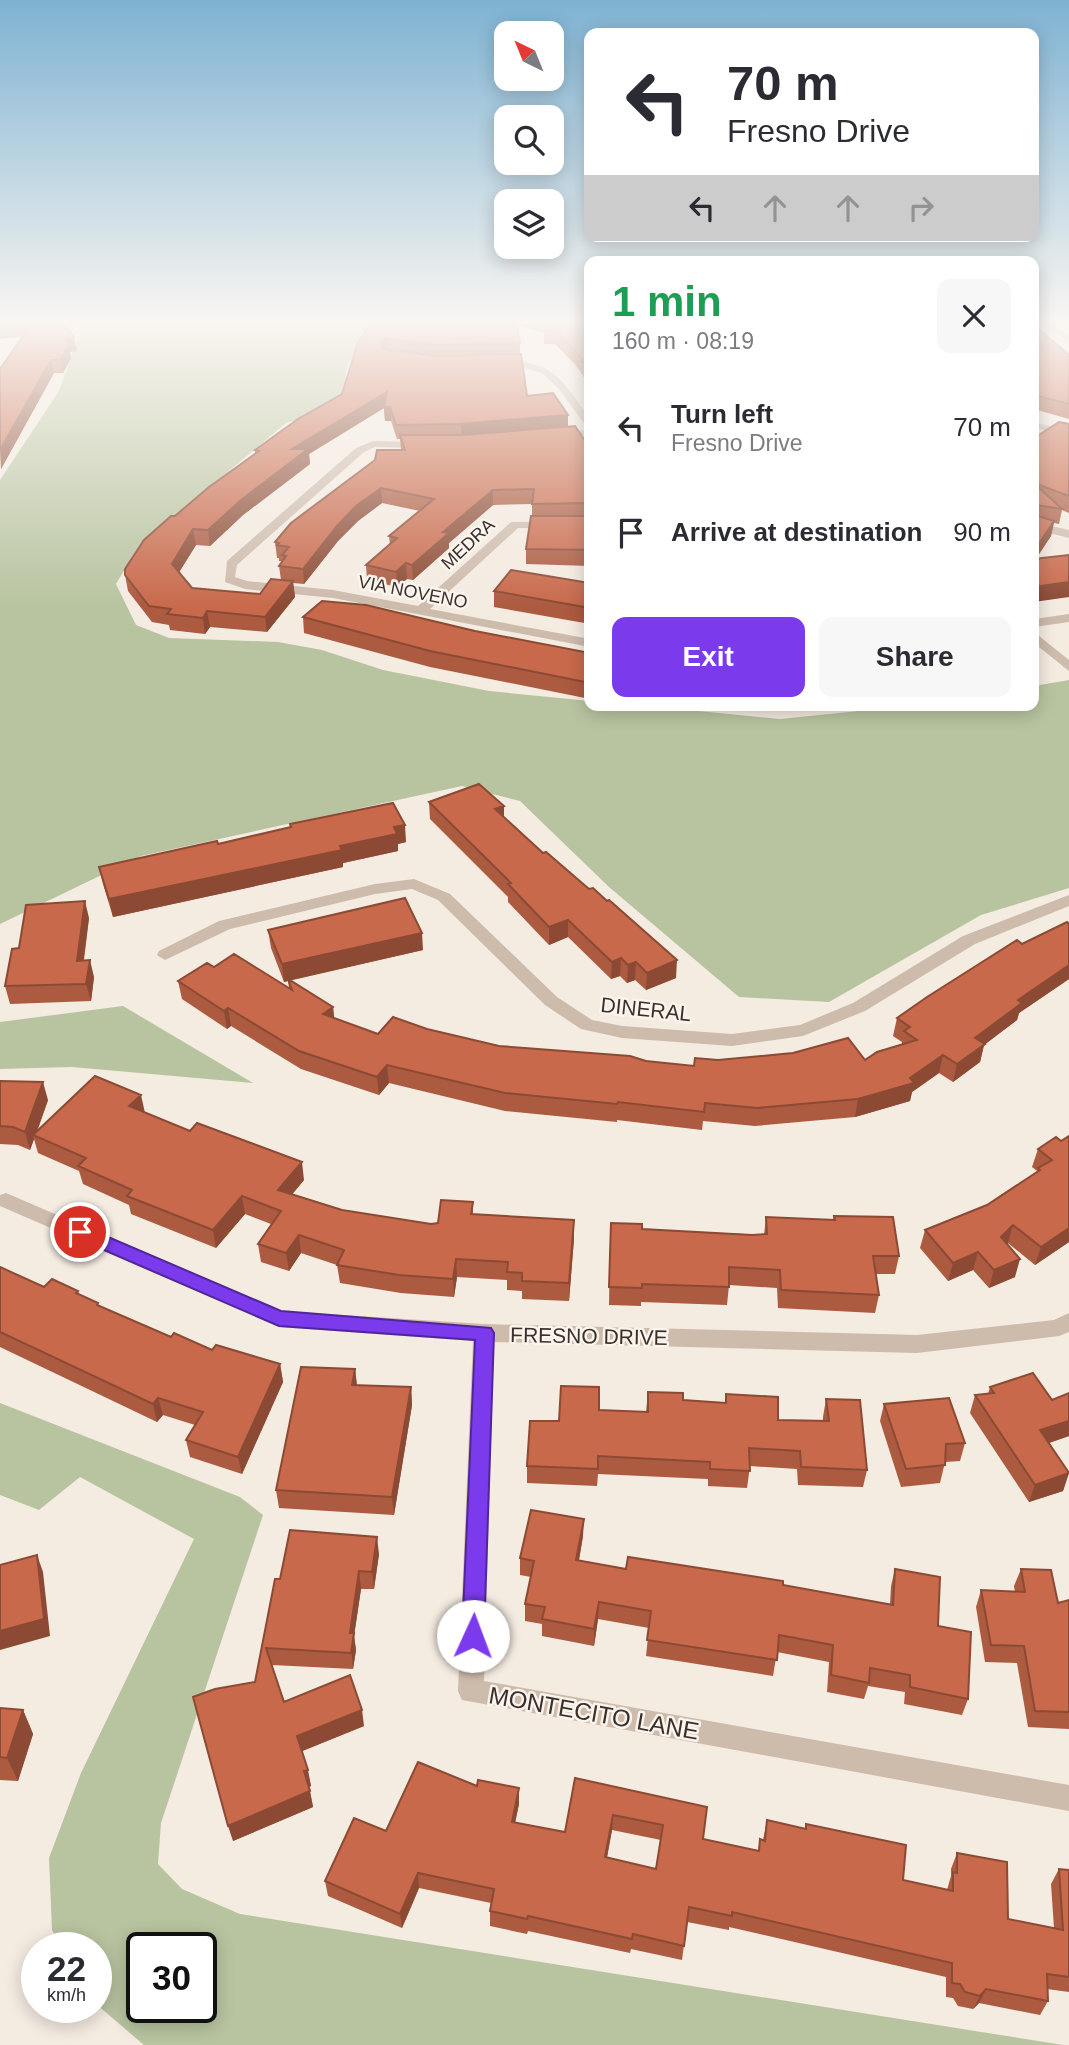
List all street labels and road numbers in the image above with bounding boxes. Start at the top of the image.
street label: MEDRA [437,515,499,573]
street label: VIA NOVENO [357,572,469,612]
street label: DINERAL [600,993,692,1025]
street label: FRESNO DRIVE [510,1323,668,1349]
street label: MONTECITO LANE [487,1681,701,1745]

